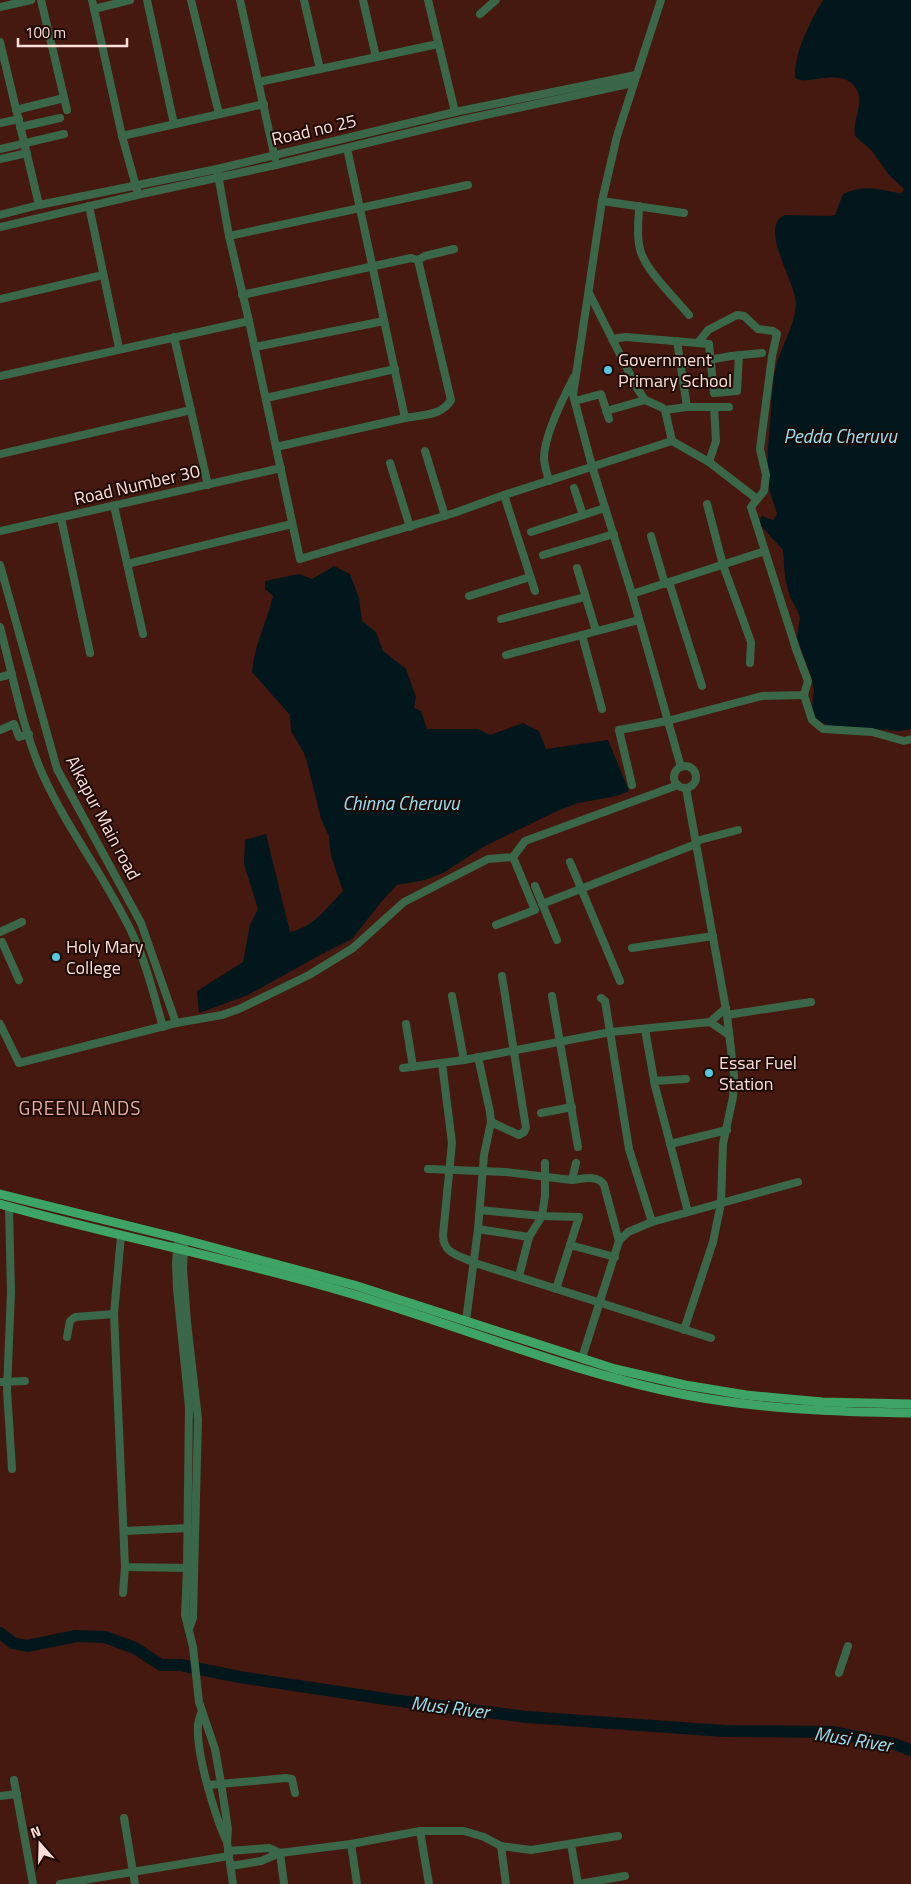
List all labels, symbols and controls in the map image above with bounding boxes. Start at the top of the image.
scale bar [18,15,126,47]
text: 100 m [25,21,66,44]
street label: Road no 25 [269,107,359,152]
place label: Government Primary School [618,346,732,394]
marker: Government Primary School [602,364,614,376]
water label: Pedda Cheruvu [783,421,898,450]
street label: Road Number 30 [71,457,203,512]
street label: Alkapur Main road [59,751,148,885]
water label: Chinna Cheruvu [343,788,461,817]
place label: Holy Mary College [66,933,144,981]
marker: Holy Mary College [50,951,62,963]
place label: Essar Fuel Station [719,1049,797,1097]
marker: Essar Fuel Station [703,1067,715,1079]
district label: GREENLANDS [18,1093,142,1122]
water label: Musi River [409,1687,493,1726]
water label: Musi River [812,1718,896,1759]
north arrow [15,1819,65,1869]
text: N [27,1820,44,1843]

